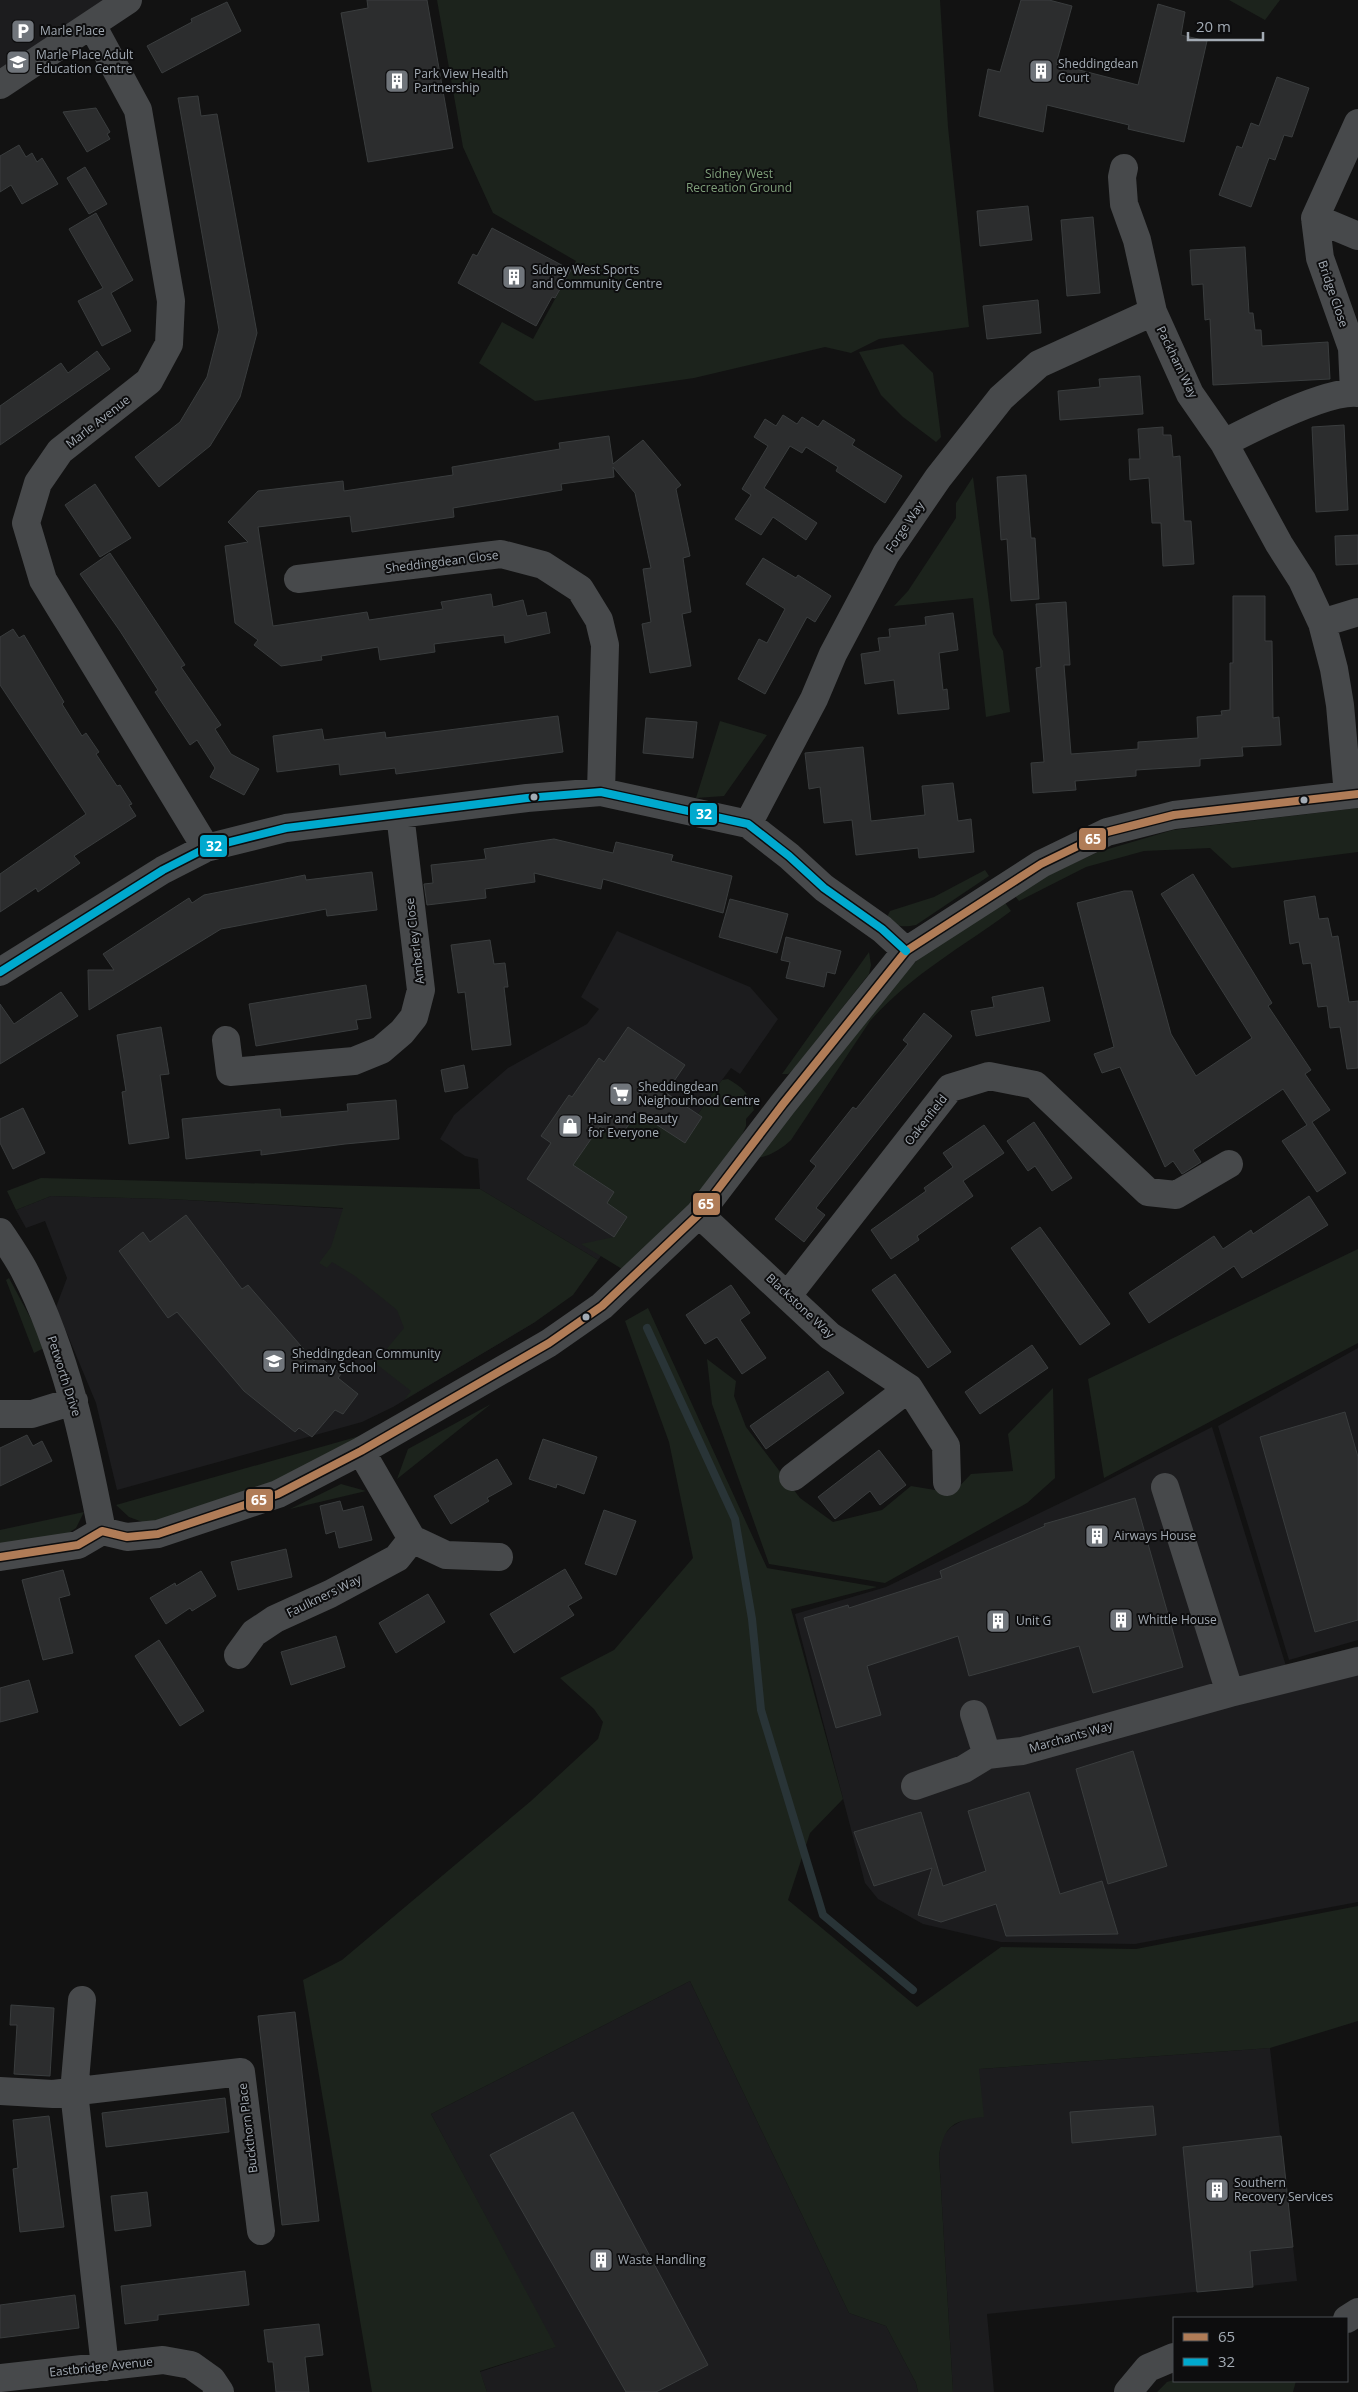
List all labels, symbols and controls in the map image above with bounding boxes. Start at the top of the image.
scale bar [1188,10,1263,42]
text: 20 m [1196,16,1231,36]
parking icon: Marle Place [10,18,36,44]
place label: Marle Place [40,22,105,39]
place label: Marle Place Adult Education Centre [36,46,133,77]
school or university icon: Marle Place Adult Education Centre [5,49,31,75]
place label: Sheddingdean Court [1058,55,1138,86]
building icon: Sheddingdean Court [1028,58,1054,84]
place label: Park View Health Partnership [414,65,508,96]
building icon: Park View Health Partnership [384,68,410,94]
park label: Sidney West Recreation Ground [686,165,792,196]
street label: Bridge Close [1314,258,1353,330]
place label: Sidney West Sports and Community Centre [532,261,662,292]
building icon: Sidney West Sports and Community Centre [501,264,527,290]
street label: Packham Way [1153,323,1203,401]
street label: Marle Avenue [62,391,133,452]
street label: Forge Way [881,497,929,556]
street label: Sheddingdean Close [384,546,500,577]
unlabelled marker [529,792,539,802]
unlabelled marker [1299,795,1309,805]
line badge: 32 [689,802,718,826]
text: 32 [696,804,712,823]
line badge: 65 [1078,827,1107,851]
text: 65 [1085,829,1101,848]
line badge: 32 [199,834,228,858]
text: 32 [206,836,222,855]
street label: Amberley Close [401,897,428,985]
place label: Sheddingdean Neighourhood Centre [638,1078,760,1109]
supermarket icon: Sheddingdean Neighourhood Centre [608,1081,634,1107]
street label: Oakenfield [900,1091,951,1149]
place label: Hair and Beauty for Everyone [588,1110,679,1141]
shop icon: Hair and Beauty for Everyone [557,1113,583,1139]
line badge: 65 [692,1192,721,1216]
text: 65 [698,1194,714,1213]
street label: Blackstone Way [762,1270,839,1342]
unlabelled marker [581,1312,591,1322]
street label: Petworth Drive [43,1333,86,1419]
place label: Sheddingdean Community Primary School [292,1345,442,1376]
school or university icon: Sheddingdean Community Primary School [261,1348,287,1374]
line badge: 65 [245,1488,274,1512]
text: 65 [251,1490,267,1509]
building icon: Airways House [1084,1523,1110,1549]
place label: Airways House [1114,1527,1196,1544]
street label: Faulkners Way [284,1570,365,1621]
building icon: Whittle House [1108,1607,1134,1633]
building icon: Unit G [985,1608,1011,1634]
place label: Whittle House [1138,1611,1217,1628]
place label: Unit G [1016,1612,1051,1629]
street label: Marchants Way [1027,1716,1116,1757]
street label: Buckthorn Place [234,2082,261,2174]
place label: Southern Recovery Services [1234,2174,1334,2205]
building icon: Southern Recovery Services [1204,2177,1230,2203]
building icon: Waste Handling [588,2247,614,2273]
place label: Waste Handling [618,2251,706,2268]
legend [1173,2317,1348,2382]
text: 65 [1218,2326,1235,2346]
text: 32 [1218,2351,1235,2371]
street label: Eastbridge Avenue [48,2353,154,2380]

